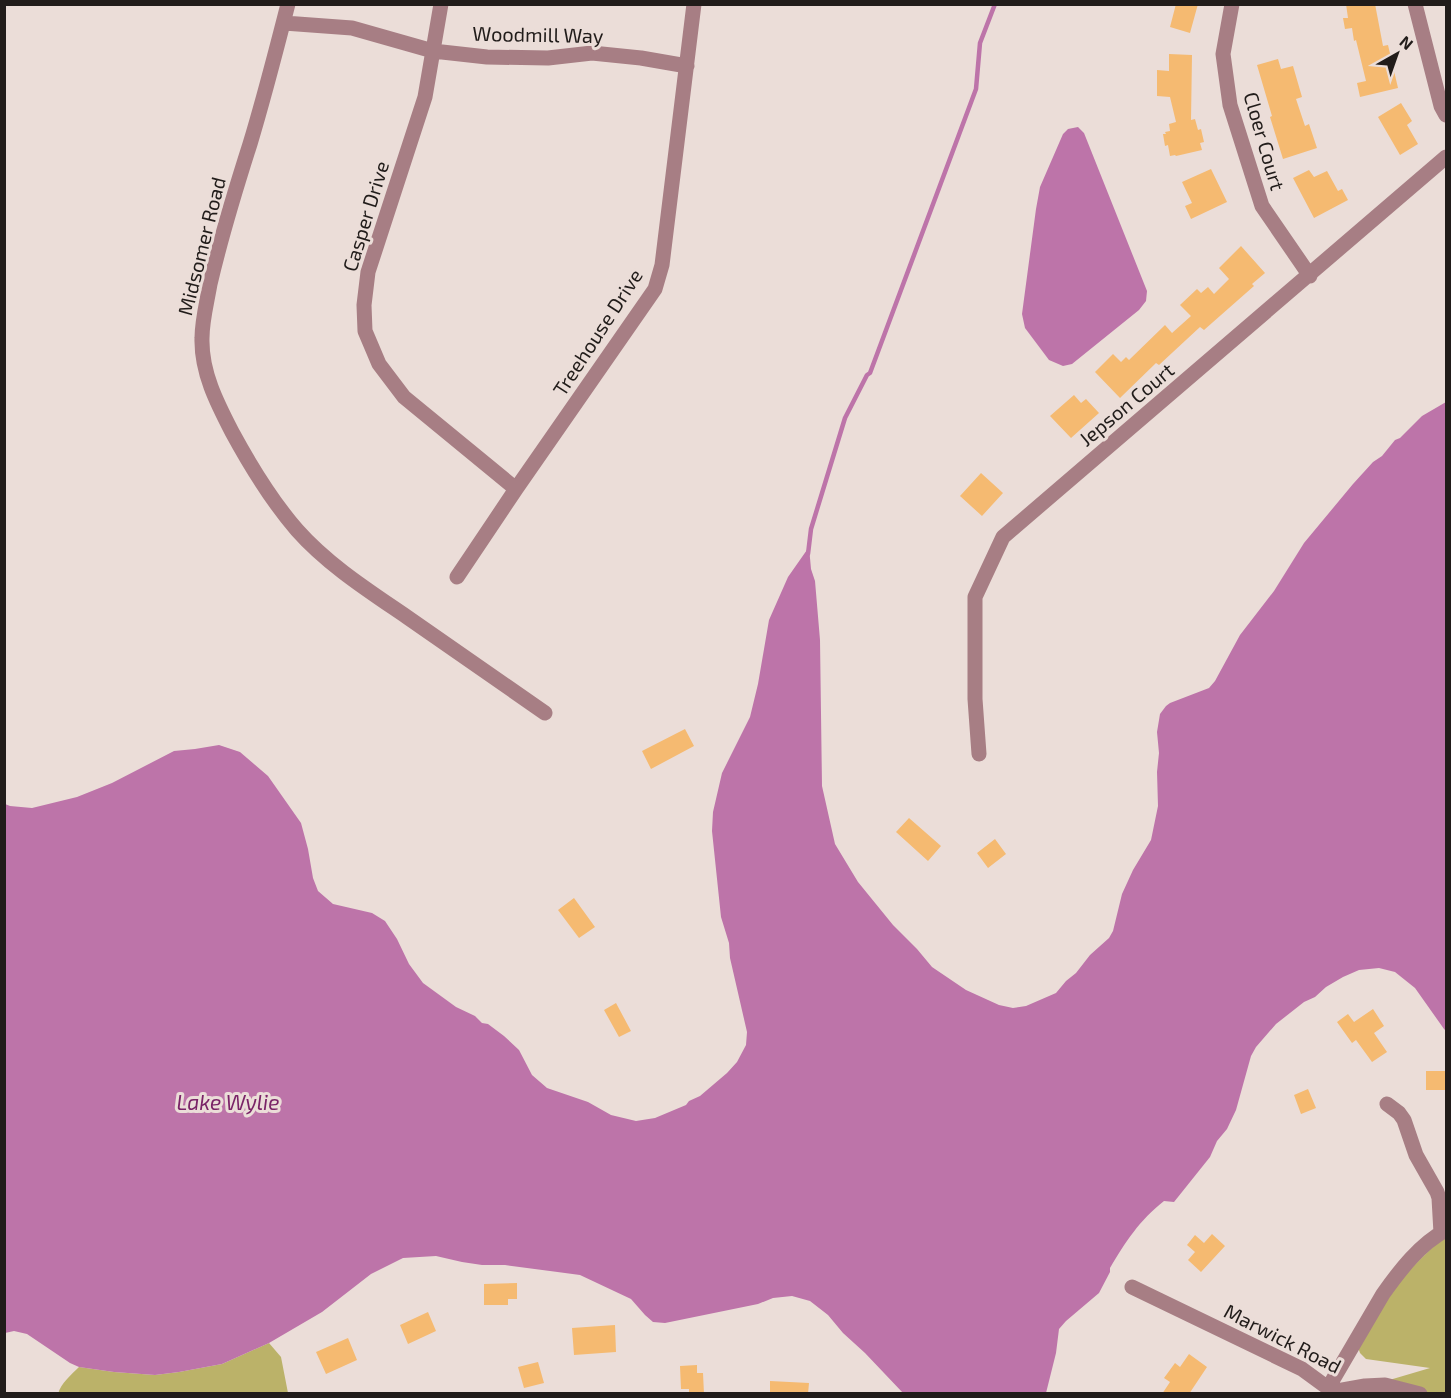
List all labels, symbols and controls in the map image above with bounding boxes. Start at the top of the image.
street label: Woodmill Way [472,21,604,47]
north arrow [1367,24,1427,84]
text: N [1396,31,1417,53]
street label: Cloer Court [1240,89,1291,193]
street label: Casper Drive [337,158,393,274]
street label: Midsomer Road [172,174,230,318]
street label: Treehouse Drive [547,264,647,400]
street label: Jepson Court [1074,357,1179,451]
water label: Lake Wylie [177,1089,279,1115]
street label: Marwick Road [1220,1298,1346,1378]

